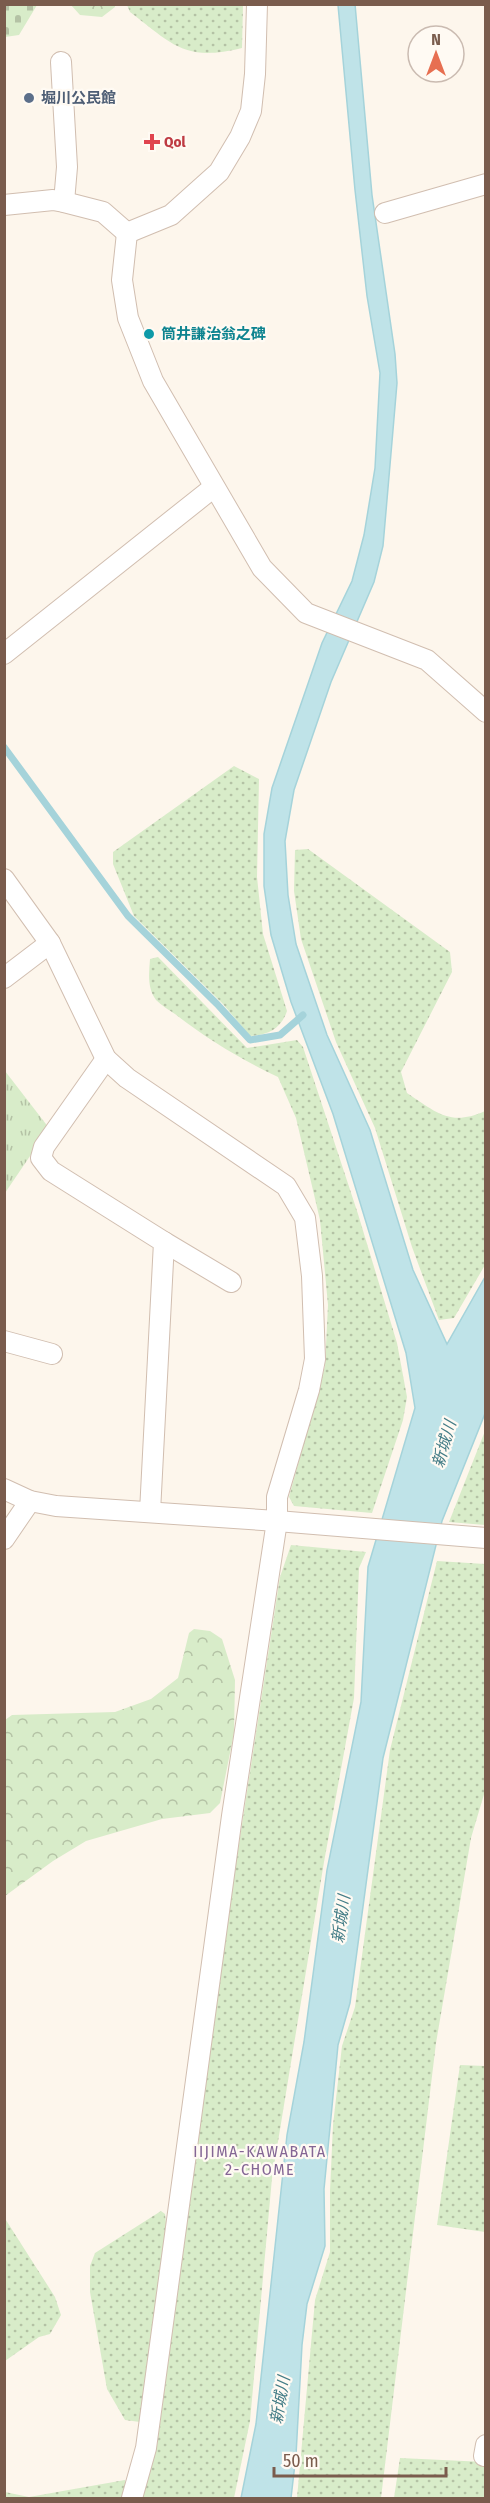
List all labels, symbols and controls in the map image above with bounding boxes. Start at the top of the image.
north arrow [406,24,466,84]
text: N [431,30,441,49]
place label: 堀川公民館 [41,89,116,107]
marker: 堀川公民館 [22,91,36,105]
place label: Qol [164,133,186,151]
marker: Qol [145,135,159,149]
place label: 筒井謙治翁之碑 [161,325,266,343]
marker: 筒井謙治翁之碑 [142,327,156,341]
water label: 新城川 [428,1416,460,1470]
water label: 新城川 [328,1892,354,1944]
district label: IIJIMA-KAWABATA 2-CHOME [193,2142,327,2179]
water label: 新城川 [266,2373,294,2425]
scale bar [274,2440,446,2478]
text: 50 m [283,2450,319,2472]

